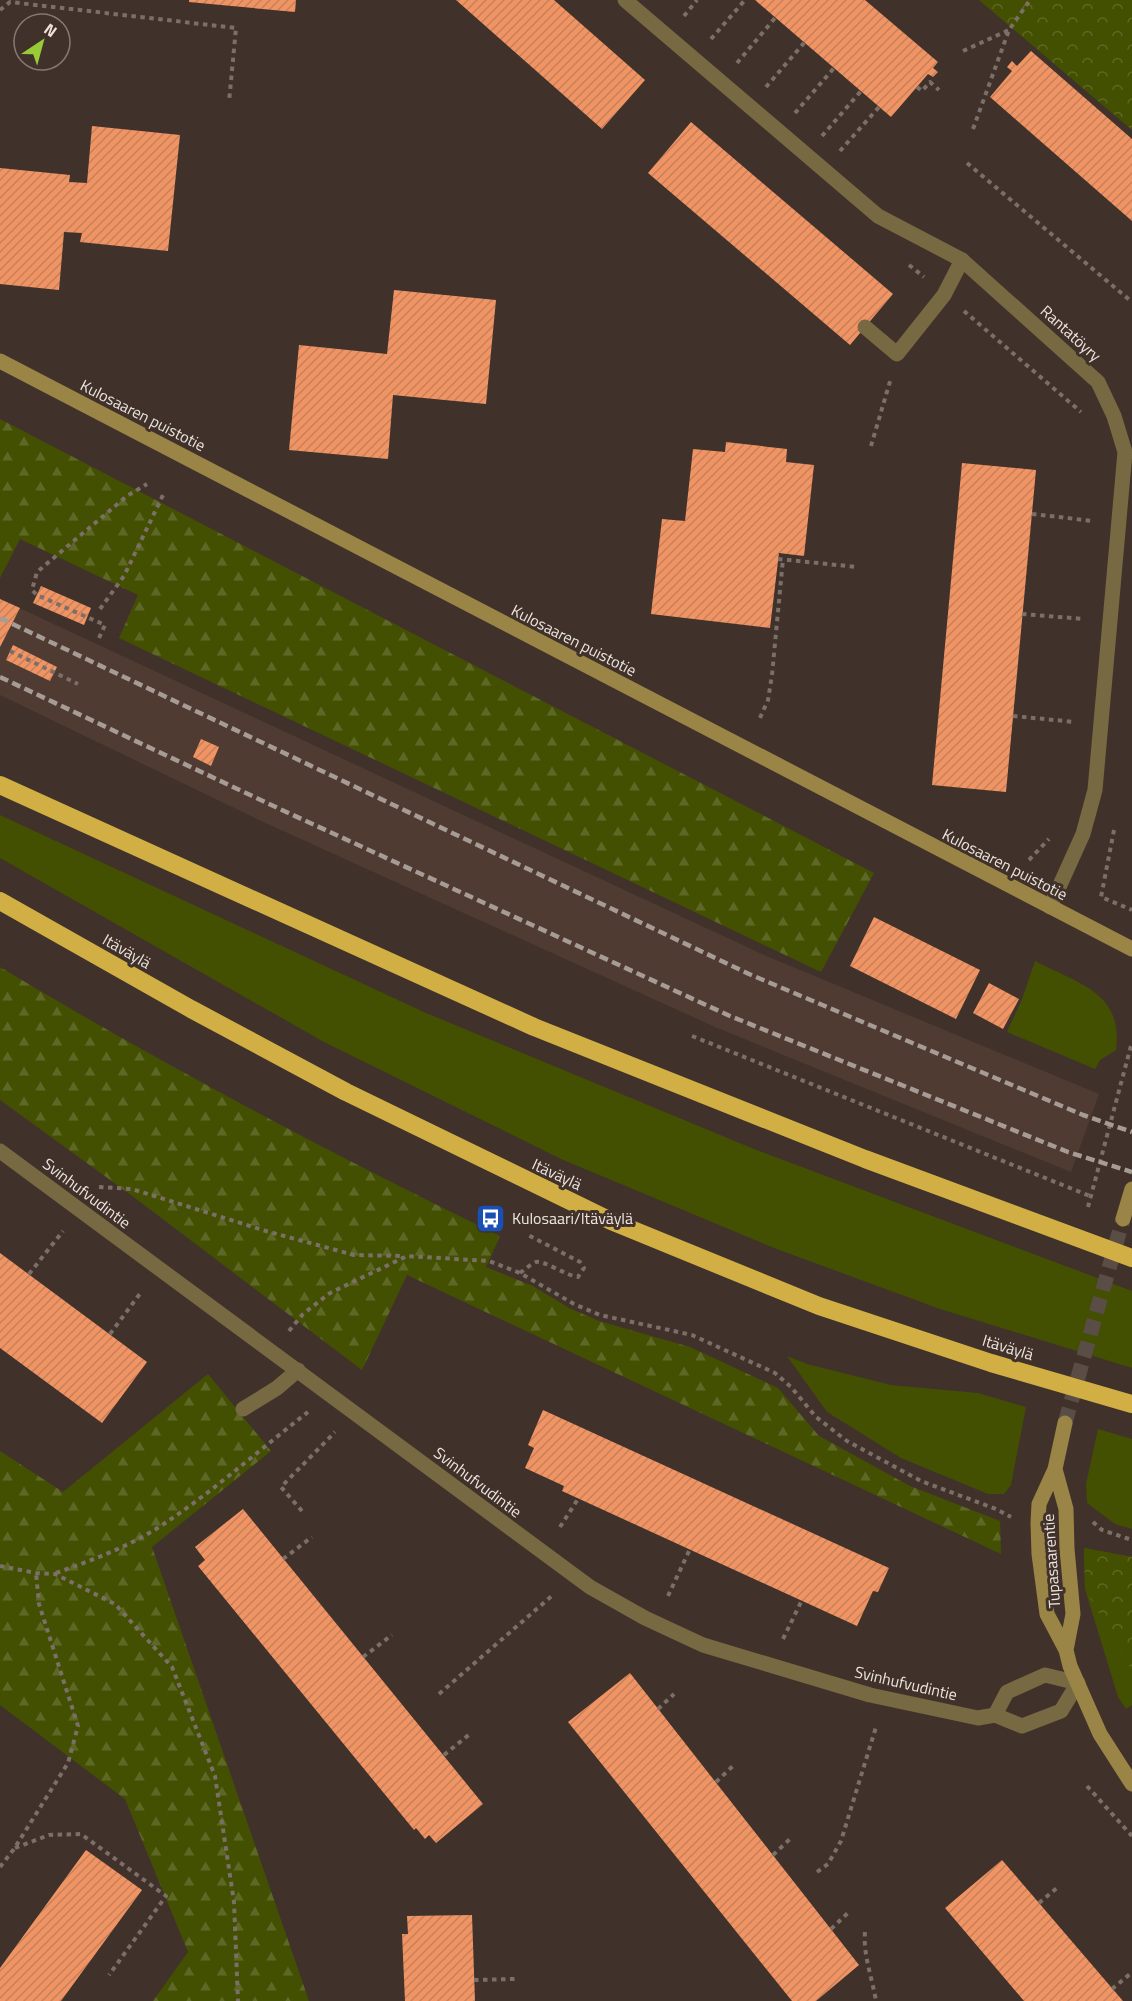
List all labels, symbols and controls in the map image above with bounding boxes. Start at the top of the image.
north arrow [12,12,72,72]
text: N [39,17,62,43]
street label: Rantatöyry [1035,299,1107,367]
street label: Kulosaaren puistotie [76,373,210,457]
street label: Kulosaaren puistotie [507,598,641,682]
street label: Kulosaaren puistotie [938,822,1072,906]
street label: Itäväylä [98,927,156,975]
street label: Svinhufvudintie [38,1152,136,1234]
street label: Itäväylä [528,1152,586,1196]
bus stop icon: Kulosaari/Itäväylä [475,1202,507,1234]
place label: Kulosaari/Itäväylä [512,1206,633,1230]
street label: Itäväylä [979,1328,1037,1366]
street label: Svinhufvudintie [429,1441,527,1523]
street label: Tupasaarentie [1036,1513,1066,1609]
street label: Svinhufvudintie [852,1660,960,1706]

